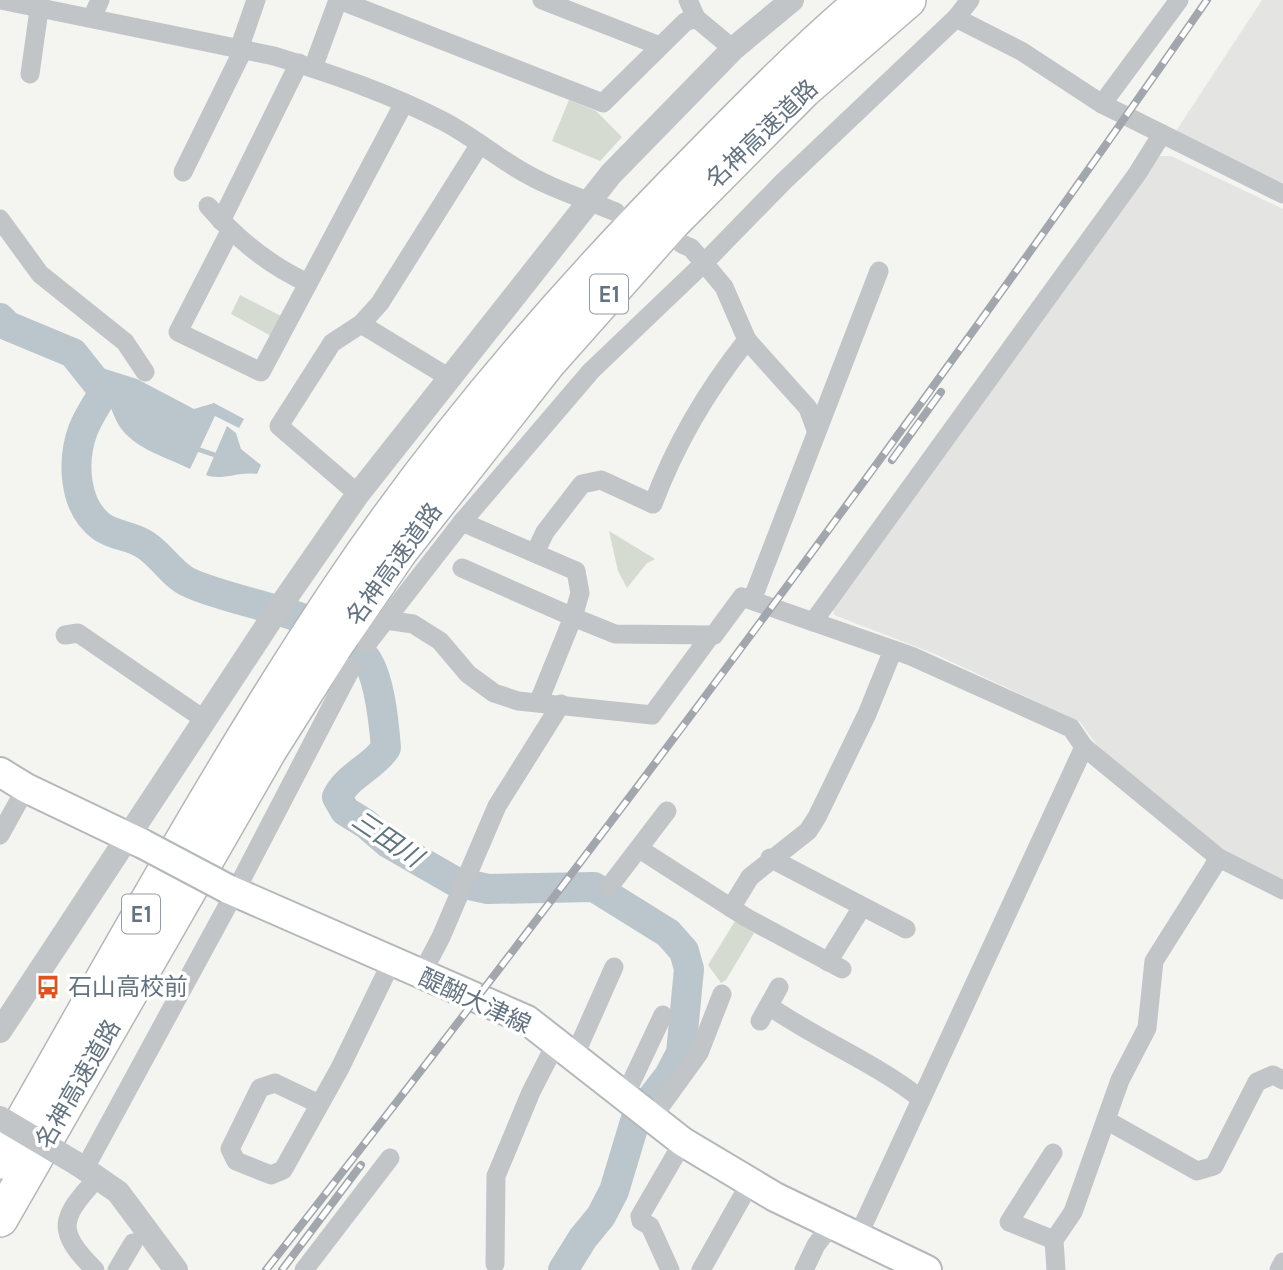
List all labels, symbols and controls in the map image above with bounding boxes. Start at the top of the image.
street label: 名神高速道路 [700,74,824,194]
road number: E1 [590,274,628,314]
street label: 名神高速道路 [340,498,448,630]
water label: 三田川 [346,804,430,875]
road number: E1 [122,894,160,934]
street label: 醍醐大津線 [415,963,535,1039]
bus stop icon: 石山高校前 [34,973,62,1001]
place label: 石山高校前 [68,973,188,1001]
street label: 名神高速道路 [30,1015,126,1153]

